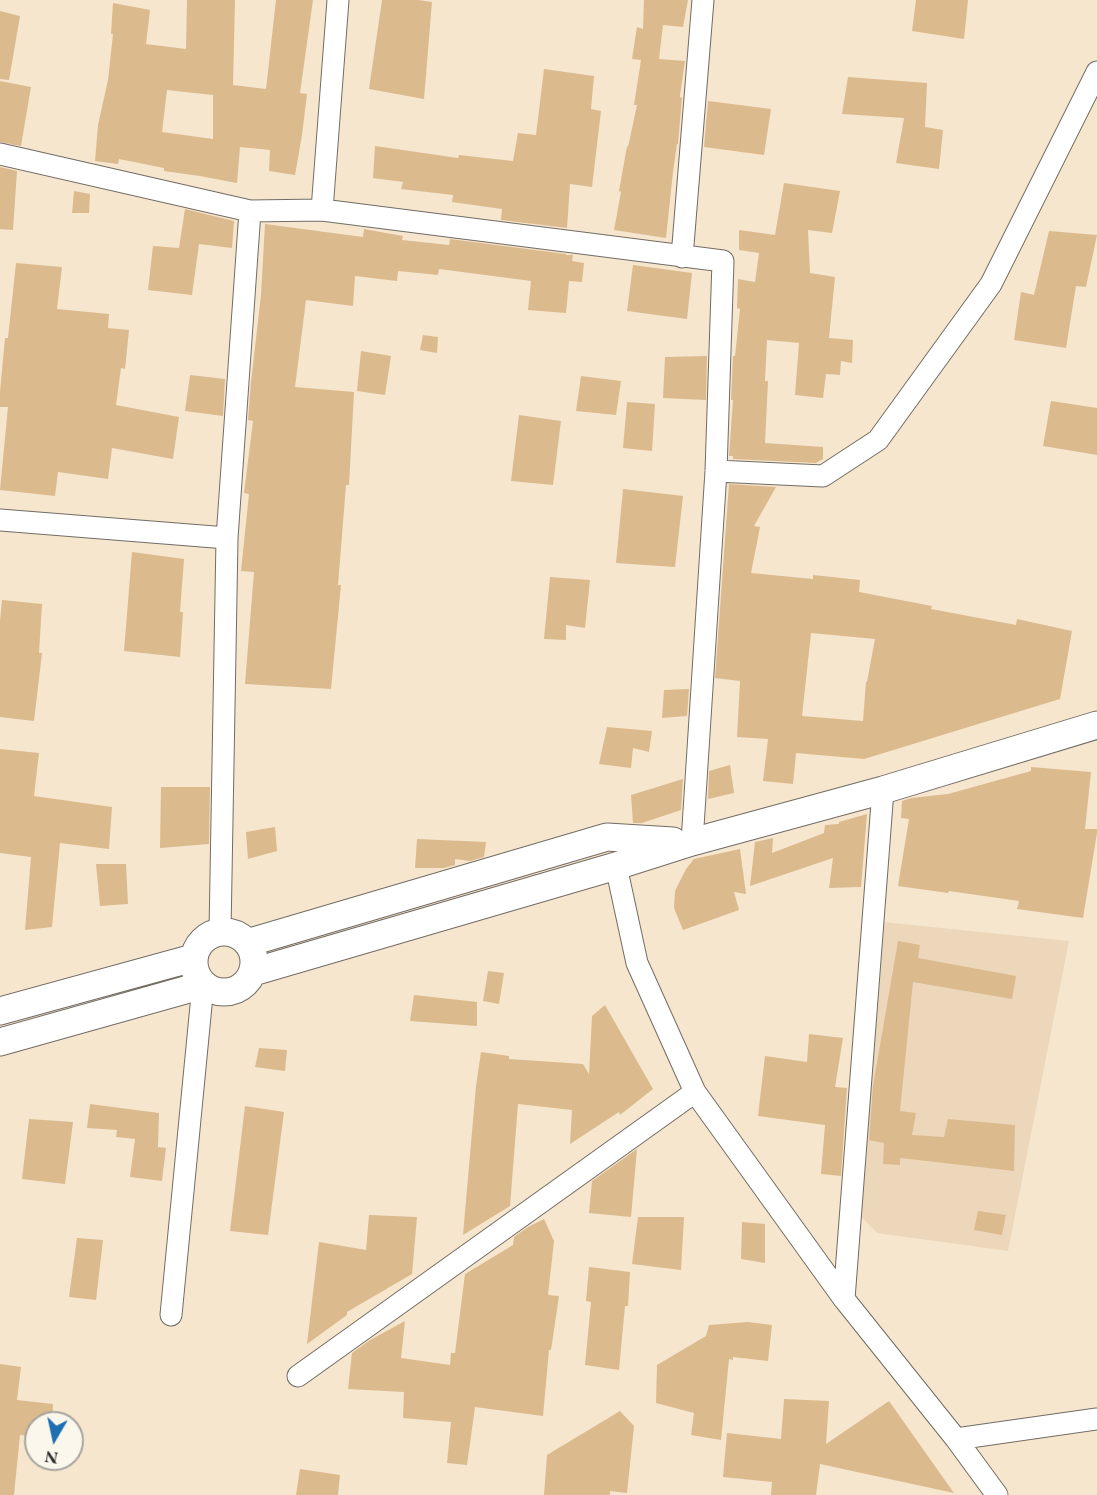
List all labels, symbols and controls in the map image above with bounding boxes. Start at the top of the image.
north arrow [24,1411,84,1471]
text: N [43,1446,59,1469]

